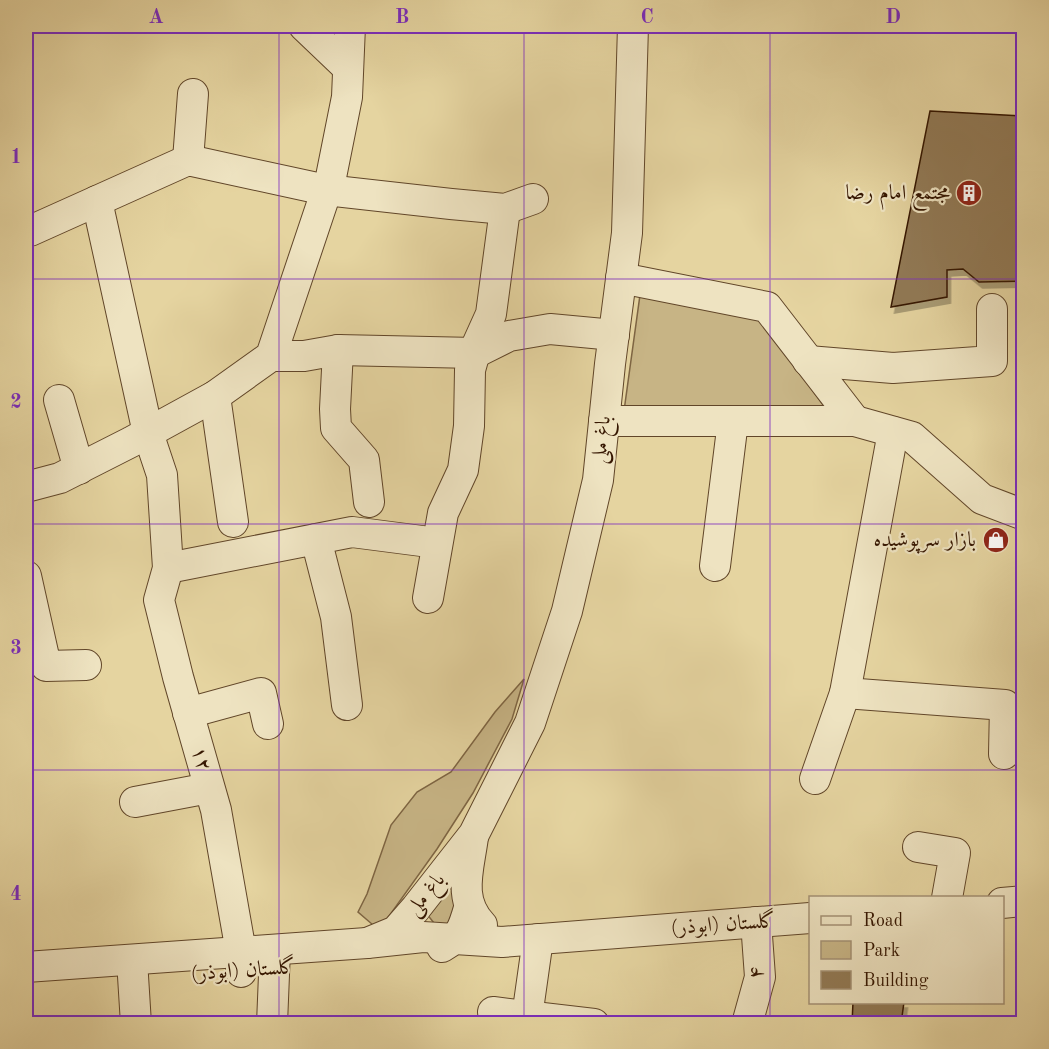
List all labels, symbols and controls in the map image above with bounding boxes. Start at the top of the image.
text: A [148,8,164,28]
text: B [395,8,409,28]
text: C [640,8,654,28]
text: D [885,8,901,28]
text: 1 [10,148,22,168]
building icon: مجتمع امام رضا [954,178,984,208]
place label: مجتمع امام رضا [845,183,950,211]
text: 2 [10,393,22,413]
street label: باغ ملی [589,415,621,466]
shop icon: بازار سرپوشیده [981,525,1011,555]
place label: بازار سرپوشیده [873,530,976,554]
text: 3 [10,639,22,659]
street label: ۱۲ [188,744,214,774]
street label: باغ ملی [403,870,454,924]
text: 4 [10,885,22,905]
legend [809,896,1004,1004]
street label: گلستان (ابوذر) [669,907,776,940]
text: Road [863,912,903,930]
text: Park [863,942,900,960]
street label: گلستان (ابوذر) [189,953,296,986]
street label: ۴ [746,966,768,980]
text: Building [863,972,929,990]

